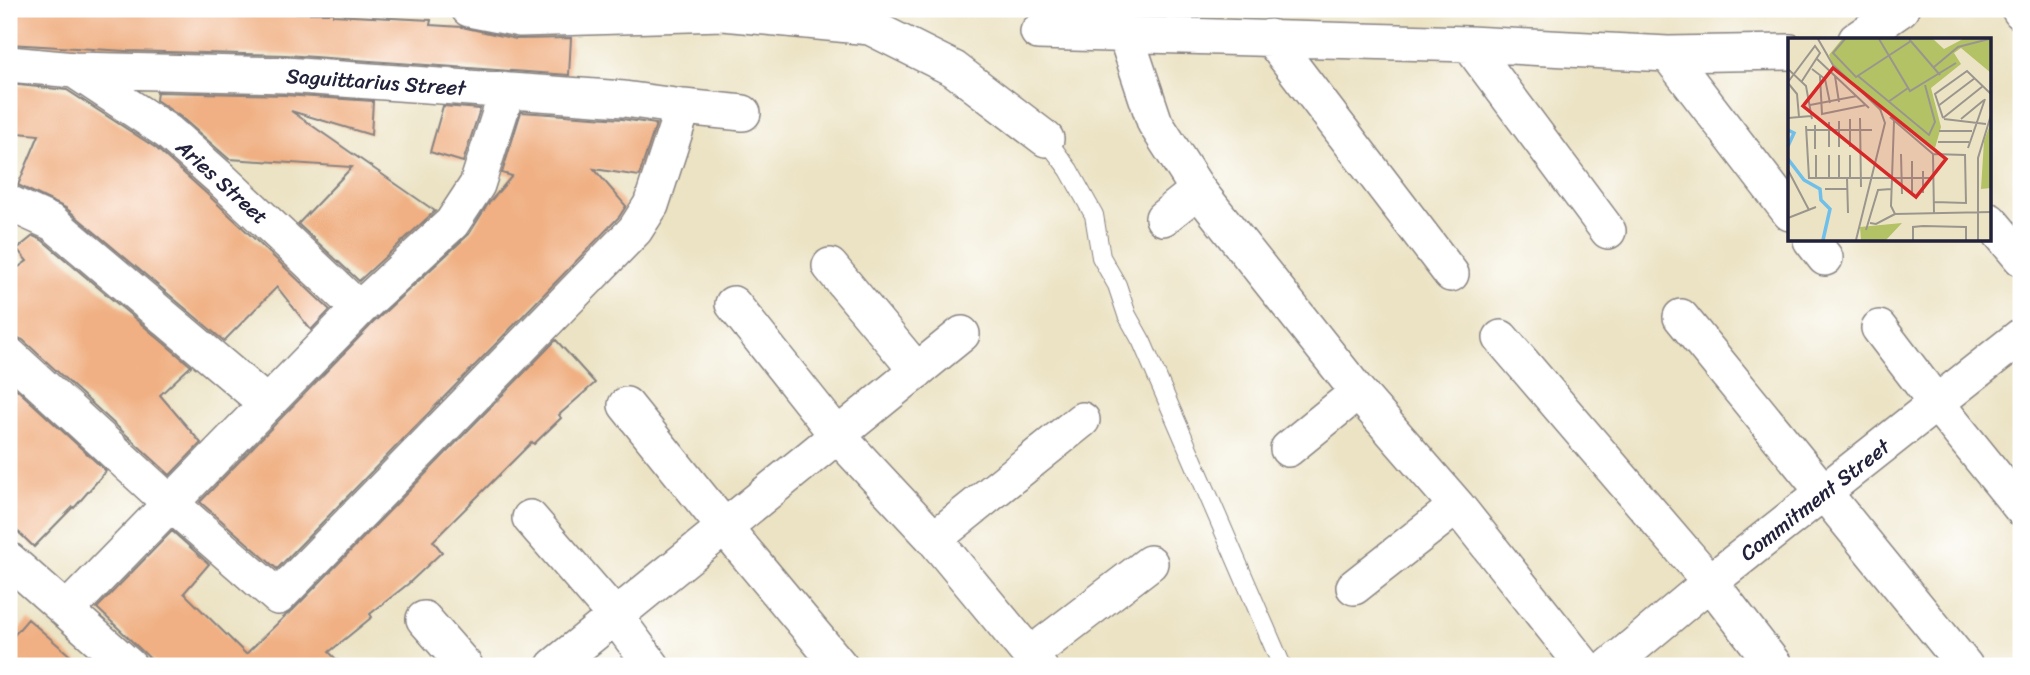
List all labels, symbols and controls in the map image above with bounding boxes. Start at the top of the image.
inset map [1788,38,1992,242]
street label: Saguittarius Street [285,57,469,107]
street label: Aries Street [166,129,277,234]
street label: Commitment Street [1731,428,1900,571]

